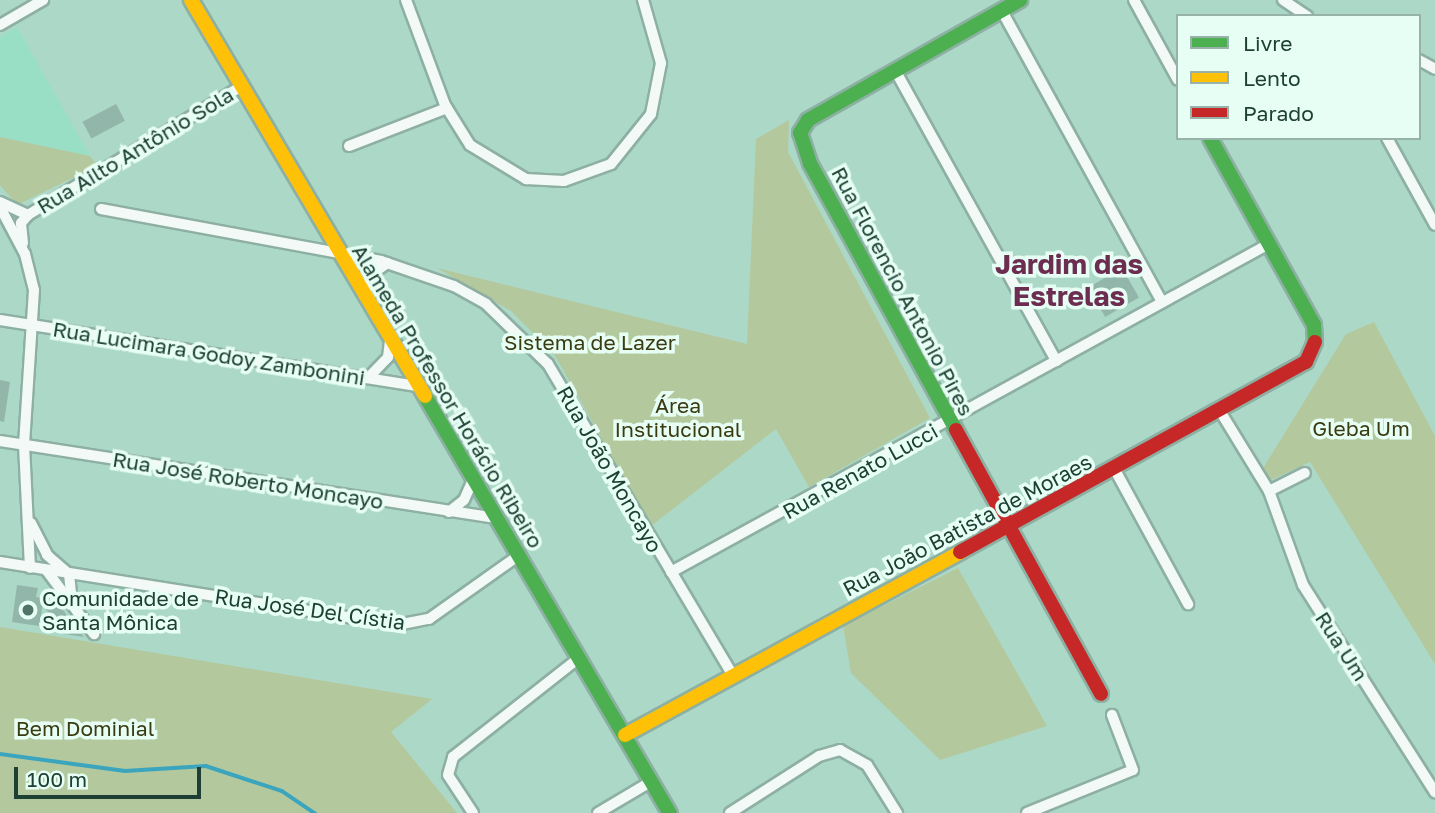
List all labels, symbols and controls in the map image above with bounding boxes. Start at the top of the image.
legend [1176,14,1421,140]
text: Livre [1243,30,1293,56]
text: Lento [1243,65,1301,91]
street label: Rua Ailto Antônio Sola [32,81,238,219]
text: Parado [1243,100,1314,126]
street label: Rua Florencio Antonio Pires [827,162,979,420]
street label: Alameda Professor Horácio Ribeiro [347,240,549,552]
district label: Jardim das Estrelas [995,247,1143,313]
street label: Rua Lucimara Godoy Zambonini [51,316,367,390]
park label: Sistema de Lazer [504,329,676,355]
street label: Rua João Moncayo [552,381,668,557]
park label: Área Institucional [615,392,741,442]
park label: Gleba Um [1312,415,1410,441]
street label: Rua Renato Lucci [778,418,942,524]
street label: Rua José Roberto Moncayo [111,446,385,514]
street label: Rua João Batista de Moraes [838,449,1096,601]
street label: Rua José Del Cístia [213,583,407,635]
place label: Comunidade de Santa Mônica [42,585,199,635]
marker: Comunidade de Santa Mônica [20,602,36,618]
street label: Rua Um [1310,607,1374,685]
park label: Bem Dominial [16,715,154,741]
scale bar [18,754,205,798]
text: 100 m [27,766,87,792]

